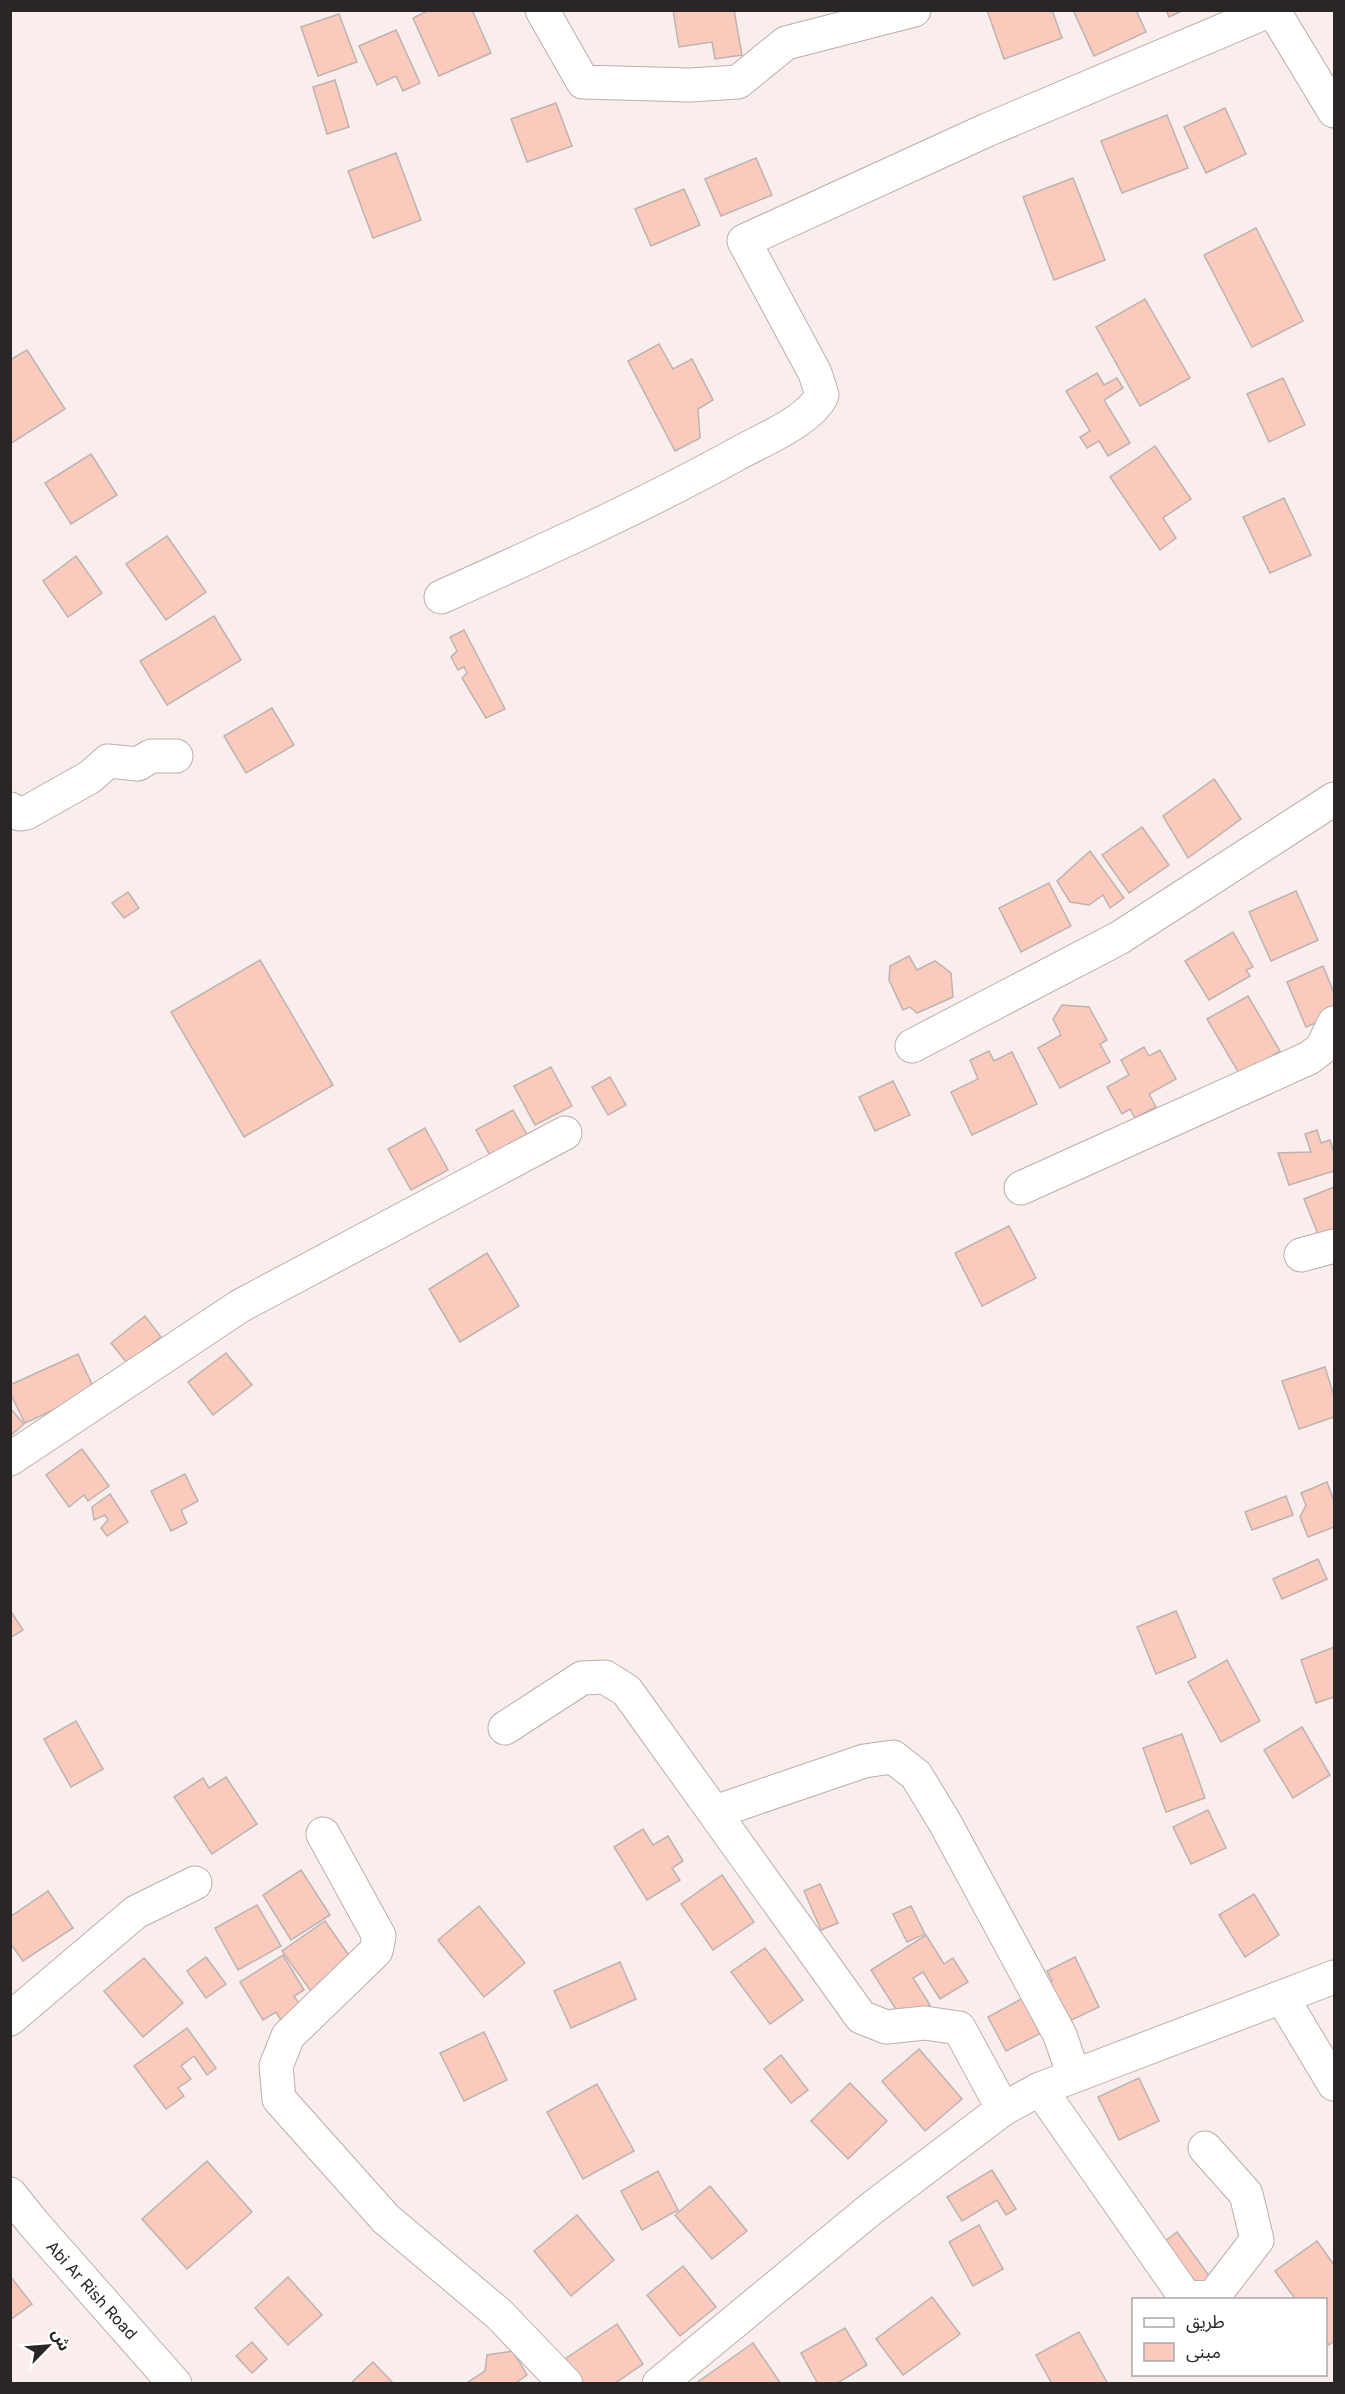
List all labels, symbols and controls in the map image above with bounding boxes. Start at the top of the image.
street label: Abi Ar Rish Road [42,2237,142,2343]
legend [1132,2298,1327,2376]
text: طريق [1186,2311,1225,2333]
north arrow [18,2316,78,2376]
text: ش [48,2326,75,2354]
text: مبنى [1186,2341,1221,2363]

